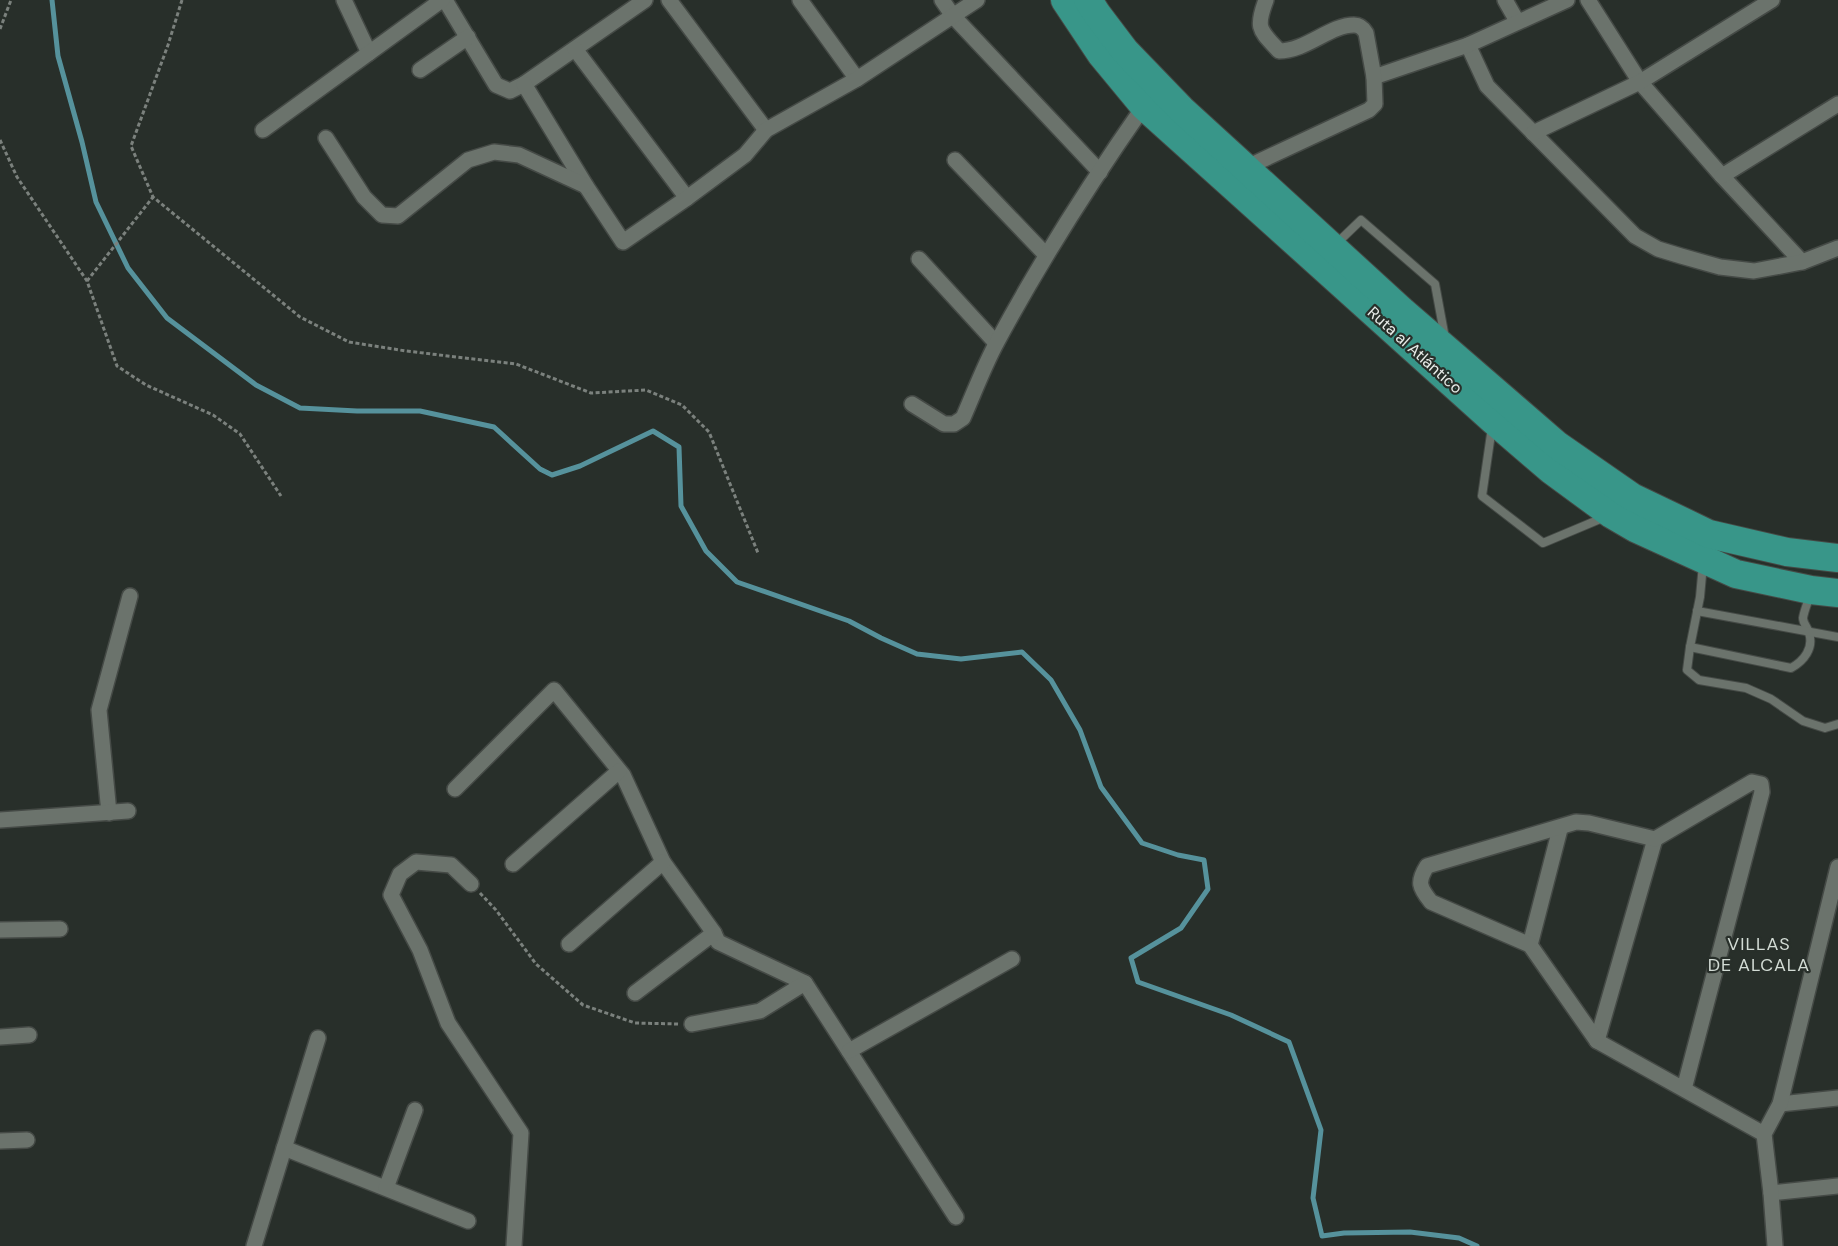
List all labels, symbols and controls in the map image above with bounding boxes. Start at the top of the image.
street label: Ruta al Atlántico [1363,302,1467,398]
district label: VILLAS DE ALCALA [1708,932,1810,977]

